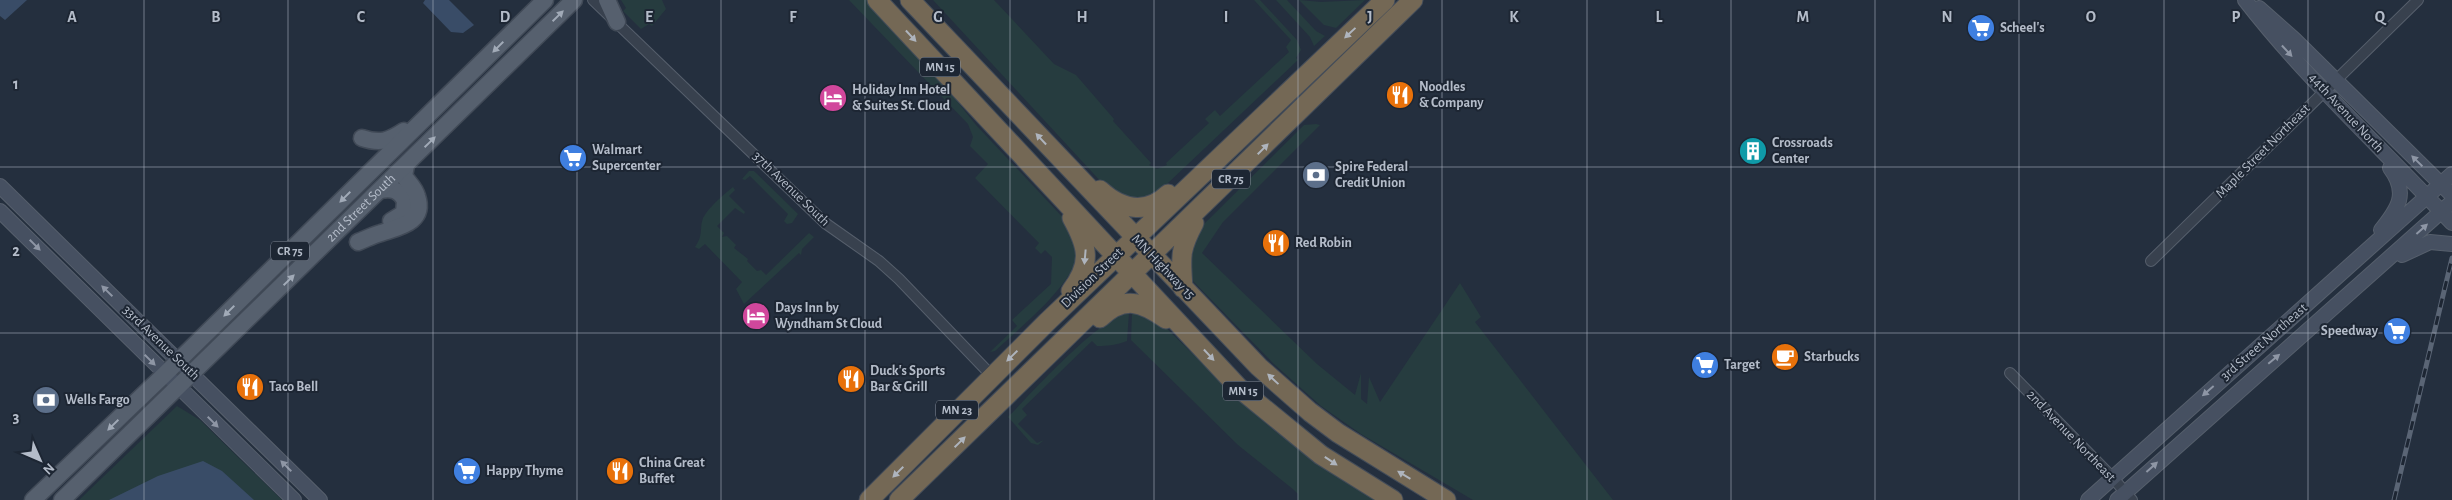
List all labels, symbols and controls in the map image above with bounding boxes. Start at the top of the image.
text: A [67,9,77,25]
text: B [211,9,221,25]
text: C [357,9,366,25]
text: D [500,9,511,25]
text: E [645,9,653,25]
text: F [789,9,797,25]
text: G [933,9,943,25]
text: H [1076,9,1088,25]
text: I [1224,9,1228,25]
text: J [1367,9,1373,25]
text: K [1509,9,1519,25]
text: L [1656,9,1663,25]
text: M [1797,9,1809,25]
text: N [1941,9,1953,25]
text: O [2086,9,2096,25]
text: P [2232,9,2241,25]
text: Q [2375,9,2387,26]
one-way arrow [552,10,564,22]
supermarket icon: Scheel's [1966,13,1996,43]
place label: Scheel's [2000,21,2045,35]
one-way arrow [1344,27,1356,39]
one-way arrow [905,29,916,42]
one-way arrow [492,40,504,52]
one-way arrow [2282,44,2293,57]
road number: MN 15 [920,58,960,76]
street label: 44th Avenue North [2306,71,2386,155]
text: 1 [13,76,19,92]
restaurant icon: Noodles & Company [1385,80,1415,110]
place label: Noodles & Company [1419,80,1484,110]
hotel icon: Holiday Inn Hotel & Suites St. Cloud [818,83,848,113]
place label: Holiday Inn Hotel & Suites St. Cloud [852,83,951,113]
street label: Maple Street Northeast [2213,101,2313,201]
one-way arrow [1035,133,1046,146]
one-way arrow [423,136,435,148]
building icon: Crossroads Center [1738,136,1768,166]
place label: Crossroads Center [1772,136,1833,166]
supermarket icon: Walmart Supercenter [558,143,588,173]
place label: Walmart Supercenter [592,143,661,173]
one-way arrow [1256,143,1268,155]
street label: 37th Avenue South [750,149,832,229]
one-way arrow [2412,155,2424,167]
bank icon: Spire Federal Credit Union [1301,160,1331,190]
place label: Spire Federal Credit Union [1335,160,1408,190]
road number: CR 75 [1212,170,1250,188]
street label: 2nd Street South [324,171,398,245]
one-way arrow [339,191,351,203]
one-way arrow [2416,223,2428,235]
restaurant icon: Red Robin [1261,228,1291,258]
street label: MN Highway 15 [1129,232,1197,302]
place label: Red Robin [1295,236,1352,250]
one-way arrow [29,239,41,251]
road number: CR 75 [271,242,309,260]
text: 2 [12,243,20,259]
street label: Division Street [1059,245,1126,311]
one-way arrow [1081,250,1089,266]
one-way arrow [282,274,294,286]
one-way arrow [101,285,113,297]
street label: 3rd Street Northeast [2218,300,2310,383]
hotel icon: Days Inn by Wyndham St Cloud [741,301,771,331]
place label: Days Inn by Wyndham St Cloud [775,301,883,331]
street label: 33rd Avenue South [120,303,202,383]
one-way arrow [223,305,235,317]
supermarket icon: Speedway [2382,316,2412,346]
place label: Speedway [2321,324,2379,338]
cafe icon: Starbucks [1770,342,1800,372]
one-way arrow [1203,348,1215,360]
one-way arrow [1006,350,1018,362]
supermarket icon: Target [1690,350,1720,380]
place label: Starbucks [1804,350,1859,364]
one-way arrow [144,354,156,366]
one-way arrow [2268,354,2280,365]
place label: Target [1724,358,1760,372]
restaurant icon: Duck's Sports Bar & Grill [836,364,866,394]
place label: Duck's Sports Bar & Grill [870,364,945,394]
restaurant icon: Taco Bell [235,372,265,402]
one-way arrow [1267,373,1279,385]
place label: Taco Bell [269,380,318,394]
road number: MN 15 [1223,382,1263,401]
bank icon: Wells Fargo [31,385,61,415]
one-way arrow [2202,385,2215,396]
street label: 2nd Avenue Northeast [2024,388,2118,485]
place label: Wells Fargo [65,393,130,407]
road number: MN 23 [936,400,978,420]
text: 3 [13,409,20,425]
one-way arrow [207,416,219,428]
one-way arrow [107,419,119,431]
north arrow [15,435,65,485]
one-way arrow [953,436,965,448]
supermarket icon: Happy Thyme [452,456,482,486]
restaurant icon: China Great Buffet [605,456,635,486]
place label: China Great Buffet [639,456,705,486]
one-way arrow [1324,456,1338,466]
text: N [40,460,57,477]
one-way arrow [280,460,292,472]
one-way arrow [2146,461,2158,473]
place label: Happy Thyme [486,464,564,478]
one-way arrow [892,465,904,477]
one-way arrow [1398,470,1411,479]

